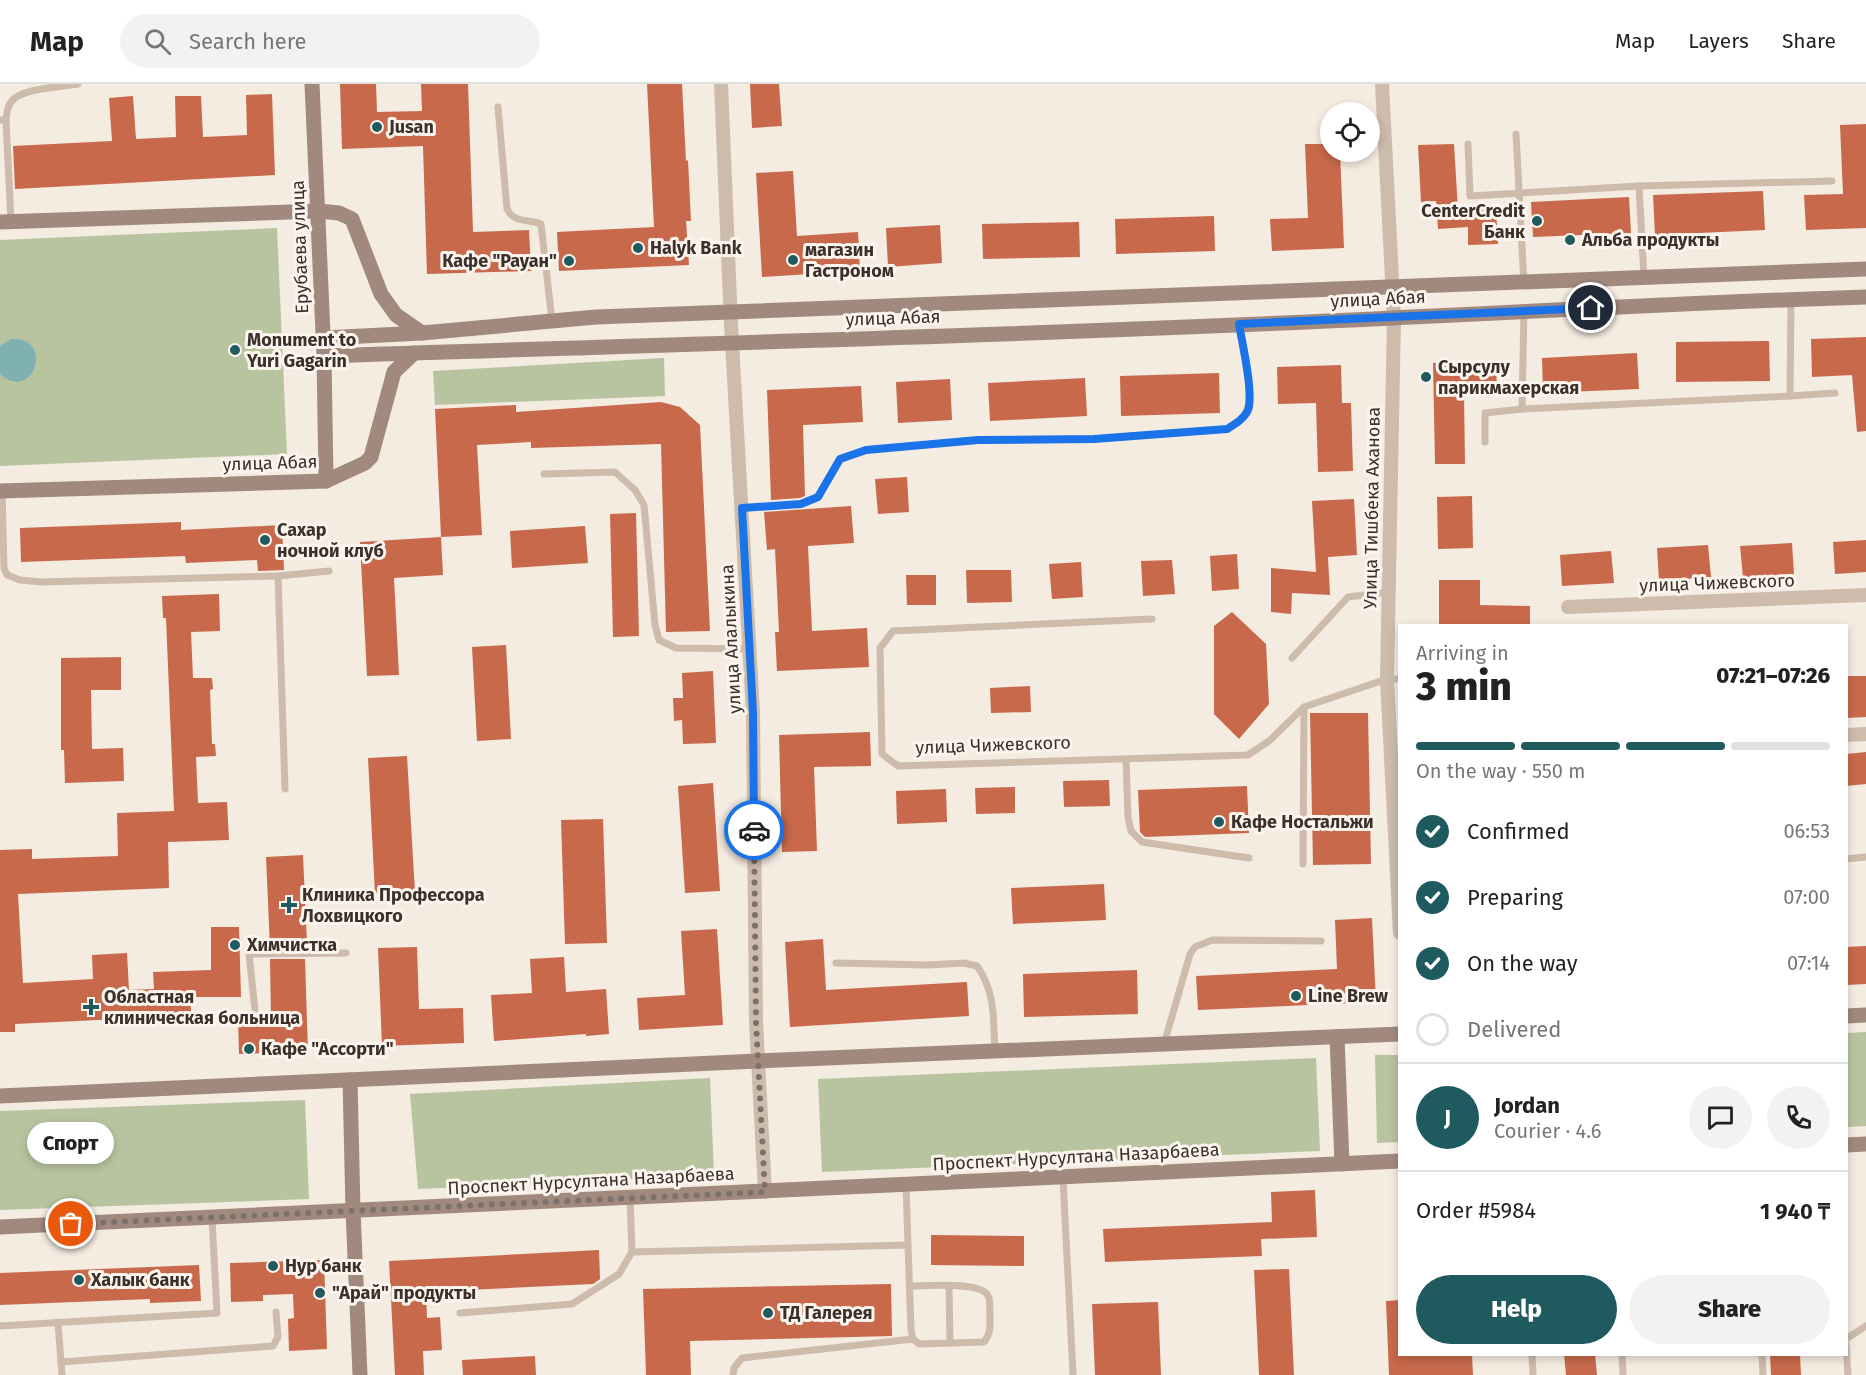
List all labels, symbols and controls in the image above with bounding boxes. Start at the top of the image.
search box [120,14,540,68]
text: Map [30,25,84,58]
icon: search [141,25,174,58]
text: Search here [189,28,307,55]
text: Map [1615,28,1655,54]
text: Layers [1688,28,1749,54]
text: Share [1782,28,1836,54]
map controls [1320,102,1380,162]
button: locate [1320,102,1380,162]
place label: Jusan [388,116,434,138]
marker: Jusan [370,120,384,134]
street label: Ерубаева улица [287,180,313,314]
place label: CenterCredit Банк [1421,200,1526,243]
marker: CenterCredit Банк [1530,214,1544,228]
place label: Альба продукты [1581,229,1719,251]
marker: Альба продукты [1563,233,1577,247]
place label: Halyk Bank [650,237,743,259]
place label: магазин Гастроном [805,239,894,282]
marker: Halyk Bank [631,241,645,255]
place label: Кафе "Рауан" [442,250,557,272]
marker: магазин Гастроном [786,253,800,267]
marker: Кафе "Рауан" [562,254,576,268]
pin [1565,282,1616,333]
street label: улица Абая [1330,286,1426,312]
icon: home [1574,291,1607,324]
street label: улица Абая [845,305,941,331]
place label: Monument to Yuri Gagarin [246,329,356,372]
marker: Monument to Yuri Gagarin [228,343,242,357]
place label: Сырсулу парикмахерская [1438,356,1579,399]
marker: Сырсулу парикмахерская [1419,370,1433,384]
street label: Улица Тишбека Аханова [1359,407,1385,609]
street label: улица Абая [222,450,318,476]
place label: Сахар ночной клуб [277,519,384,562]
marker: Сахар ночной клуб [258,533,272,547]
street label: улица Алалыкина [716,564,746,714]
street label: улица Чижевского [1639,569,1795,597]
text: Arriving in [1416,641,1509,665]
text: 07:21–07:26 [1716,662,1830,689]
text: 3 min [1416,664,1512,710]
street label: улица Чижевского [915,731,1071,759]
text: On the way · 550 m [1416,759,1585,783]
courier [724,800,784,860]
place label: Кафе Ностальжи [1231,811,1374,833]
icon: car [738,814,771,847]
marker: Кафе Ностальжи [1212,815,1226,829]
icon: check [1416,815,1449,848]
text: Confirmed [1467,818,1570,845]
text: 06:53 [1783,819,1830,843]
icon: check [1416,881,1449,914]
place label: Клиника Профессора Лохвицкого [302,884,485,927]
text: Preparing [1467,884,1563,911]
text: 07:00 [1783,885,1830,909]
marker: Клиника Профессора Лохвицкого [280,896,298,914]
place label: Химчистка [246,934,337,956]
marker: Химчистка [228,938,242,952]
icon: check [1416,947,1449,980]
text: On the way [1467,950,1578,977]
text: 07:14 [1787,951,1830,975]
place label: Line Brew [1308,985,1389,1007]
place label: Областная клиническая больница [104,986,300,1029]
marker: Line Brew [1289,989,1303,1003]
marker: Областная клиническая больница [82,998,100,1016]
text: Delivered [1467,1016,1562,1043]
place label: Кафе "Ассорти" [261,1038,394,1060]
marker: Кафе "Ассорти" [242,1042,256,1056]
button: chat [1689,1086,1752,1149]
button: phone [1767,1086,1830,1149]
text: Jordan [1494,1092,1560,1119]
text: J [1444,1104,1451,1131]
text: Courier · 4.6 [1494,1119,1601,1143]
callout: Спорт [28,1122,115,1164]
text: Спорт [43,1131,98,1155]
street label: Проспект Нурсултана Назарбаева [932,1138,1220,1176]
street label: Проспект Нурсултана Назарбаева [447,1162,735,1200]
text: Order #5984 [1416,1197,1536,1224]
pin [45,1198,96,1249]
text: 1 940 ₸ [1760,1198,1830,1225]
icon: bag [54,1207,87,1240]
place label: Нур банк [285,1255,362,1277]
marker: Нур банк [266,1259,280,1273]
place label: Халык банк [90,1269,190,1291]
marker: Халык банк [72,1273,86,1287]
button: Help [1416,1275,1617,1344]
button: Share [1629,1275,1830,1344]
place label: "Арай" продукты [332,1282,476,1304]
marker: "Арай" продукты [313,1286,327,1300]
place label: ТД Галерея [780,1302,873,1324]
marker: ТД Галерея [761,1306,775,1320]

